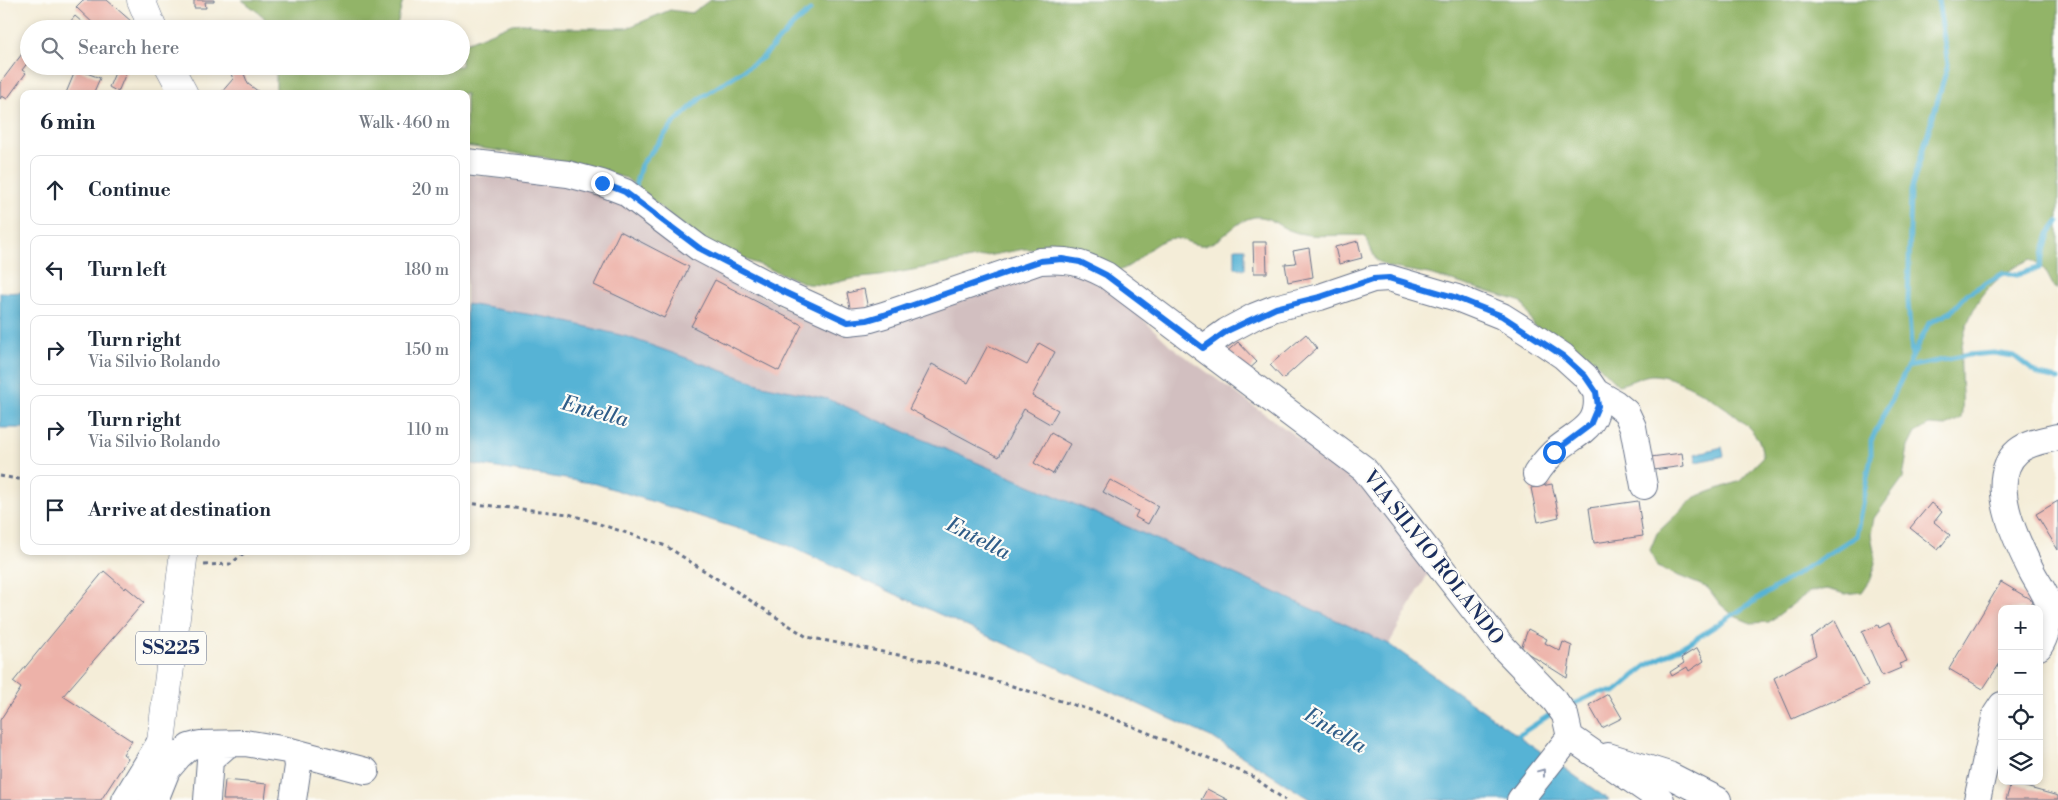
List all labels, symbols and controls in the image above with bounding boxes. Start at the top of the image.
search box [20,20,470,75]
icon: search [38,34,66,62]
text: Search here [78,36,179,60]
text: 6 min [40,110,95,136]
text: Walk · 460 m [359,113,450,133]
route end [591,172,614,195]
icon: ahead [41,176,69,204]
text: Continue [88,178,171,202]
text: 20 m [412,180,449,200]
icon: left [41,256,69,284]
text: Turn left [88,258,167,282]
text: 180 m [405,260,449,280]
text: Turn right [88,328,181,352]
icon: right [41,336,69,364]
text: 150 m [405,340,449,360]
text: Via Silvio Rolando [88,352,220,372]
water label: Entella [558,390,631,433]
text: Turn right [88,408,181,432]
icon: right [41,416,69,444]
text: 110 m [407,420,449,440]
text: Via Silvio Rolando [88,432,220,452]
route start [1543,441,1566,464]
street label: VIA SILVIO ROLANDO [1356,465,1509,650]
icon: arrive [41,496,69,524]
text: Arrive at destination [88,498,271,522]
water label: Entella [941,512,1014,566]
map controls [1998,605,2043,785]
button: + [1998,605,2043,650]
road number: SS225 [136,632,206,664]
button: − [1998,650,2043,695]
button: locate [1998,695,2043,740]
water label: Entella [1298,702,1371,760]
button: layers [1998,740,2043,785]
one-way arrow [1536,769,1544,778]

